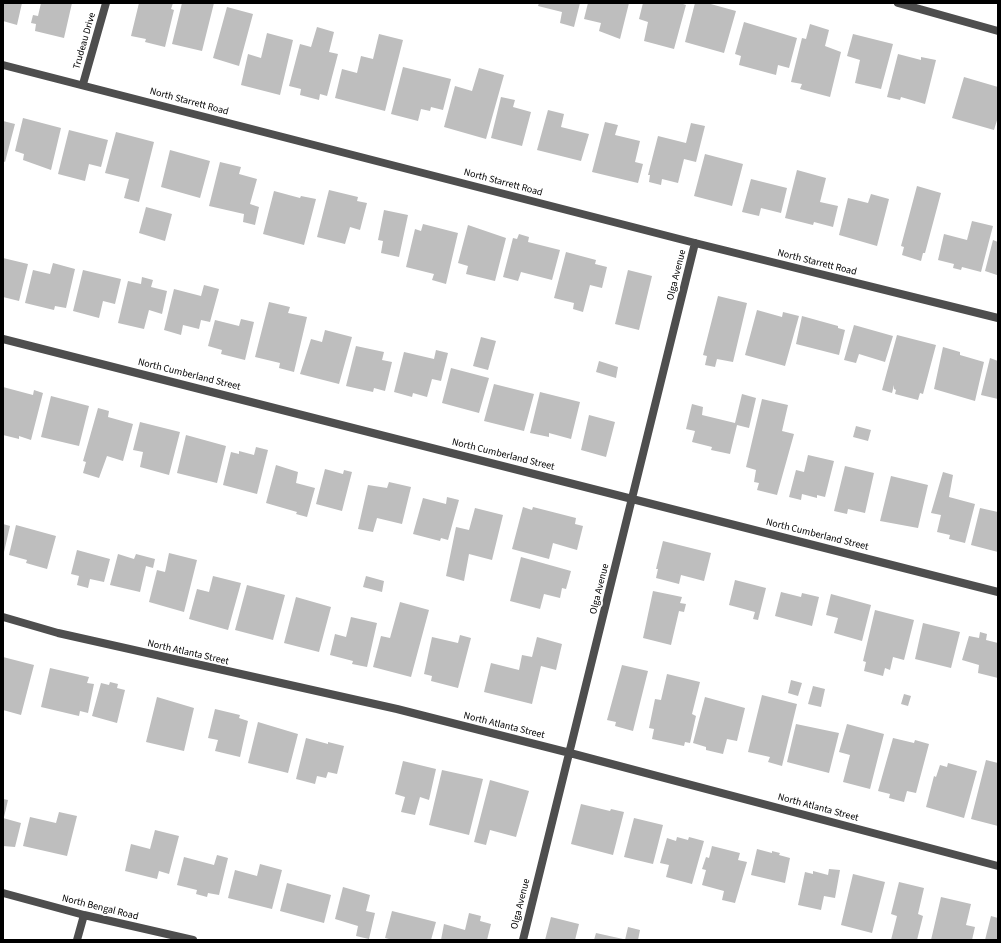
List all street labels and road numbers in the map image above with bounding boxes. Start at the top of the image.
street label: Trudeau Drive [71,11,99,71]
street label: North Starrett Road [148,86,230,118]
street label: North Starrett Road [462,167,544,199]
street label: North Starrett Road [776,247,858,279]
street label: Olga Avenue [665,248,689,302]
street label: North Cumberland Street [137,356,241,394]
street label: North Cumberland Street [451,436,555,474]
street label: North Cumberland Street [765,516,869,554]
street label: Olga Avenue [588,562,612,616]
street label: North Atlanta Street [146,638,230,668]
street label: North Atlanta Street [462,710,546,742]
street label: North Atlanta Street [776,791,860,825]
street label: Olga Avenue [509,877,533,931]
street label: North Bengal Road [61,893,139,923]

